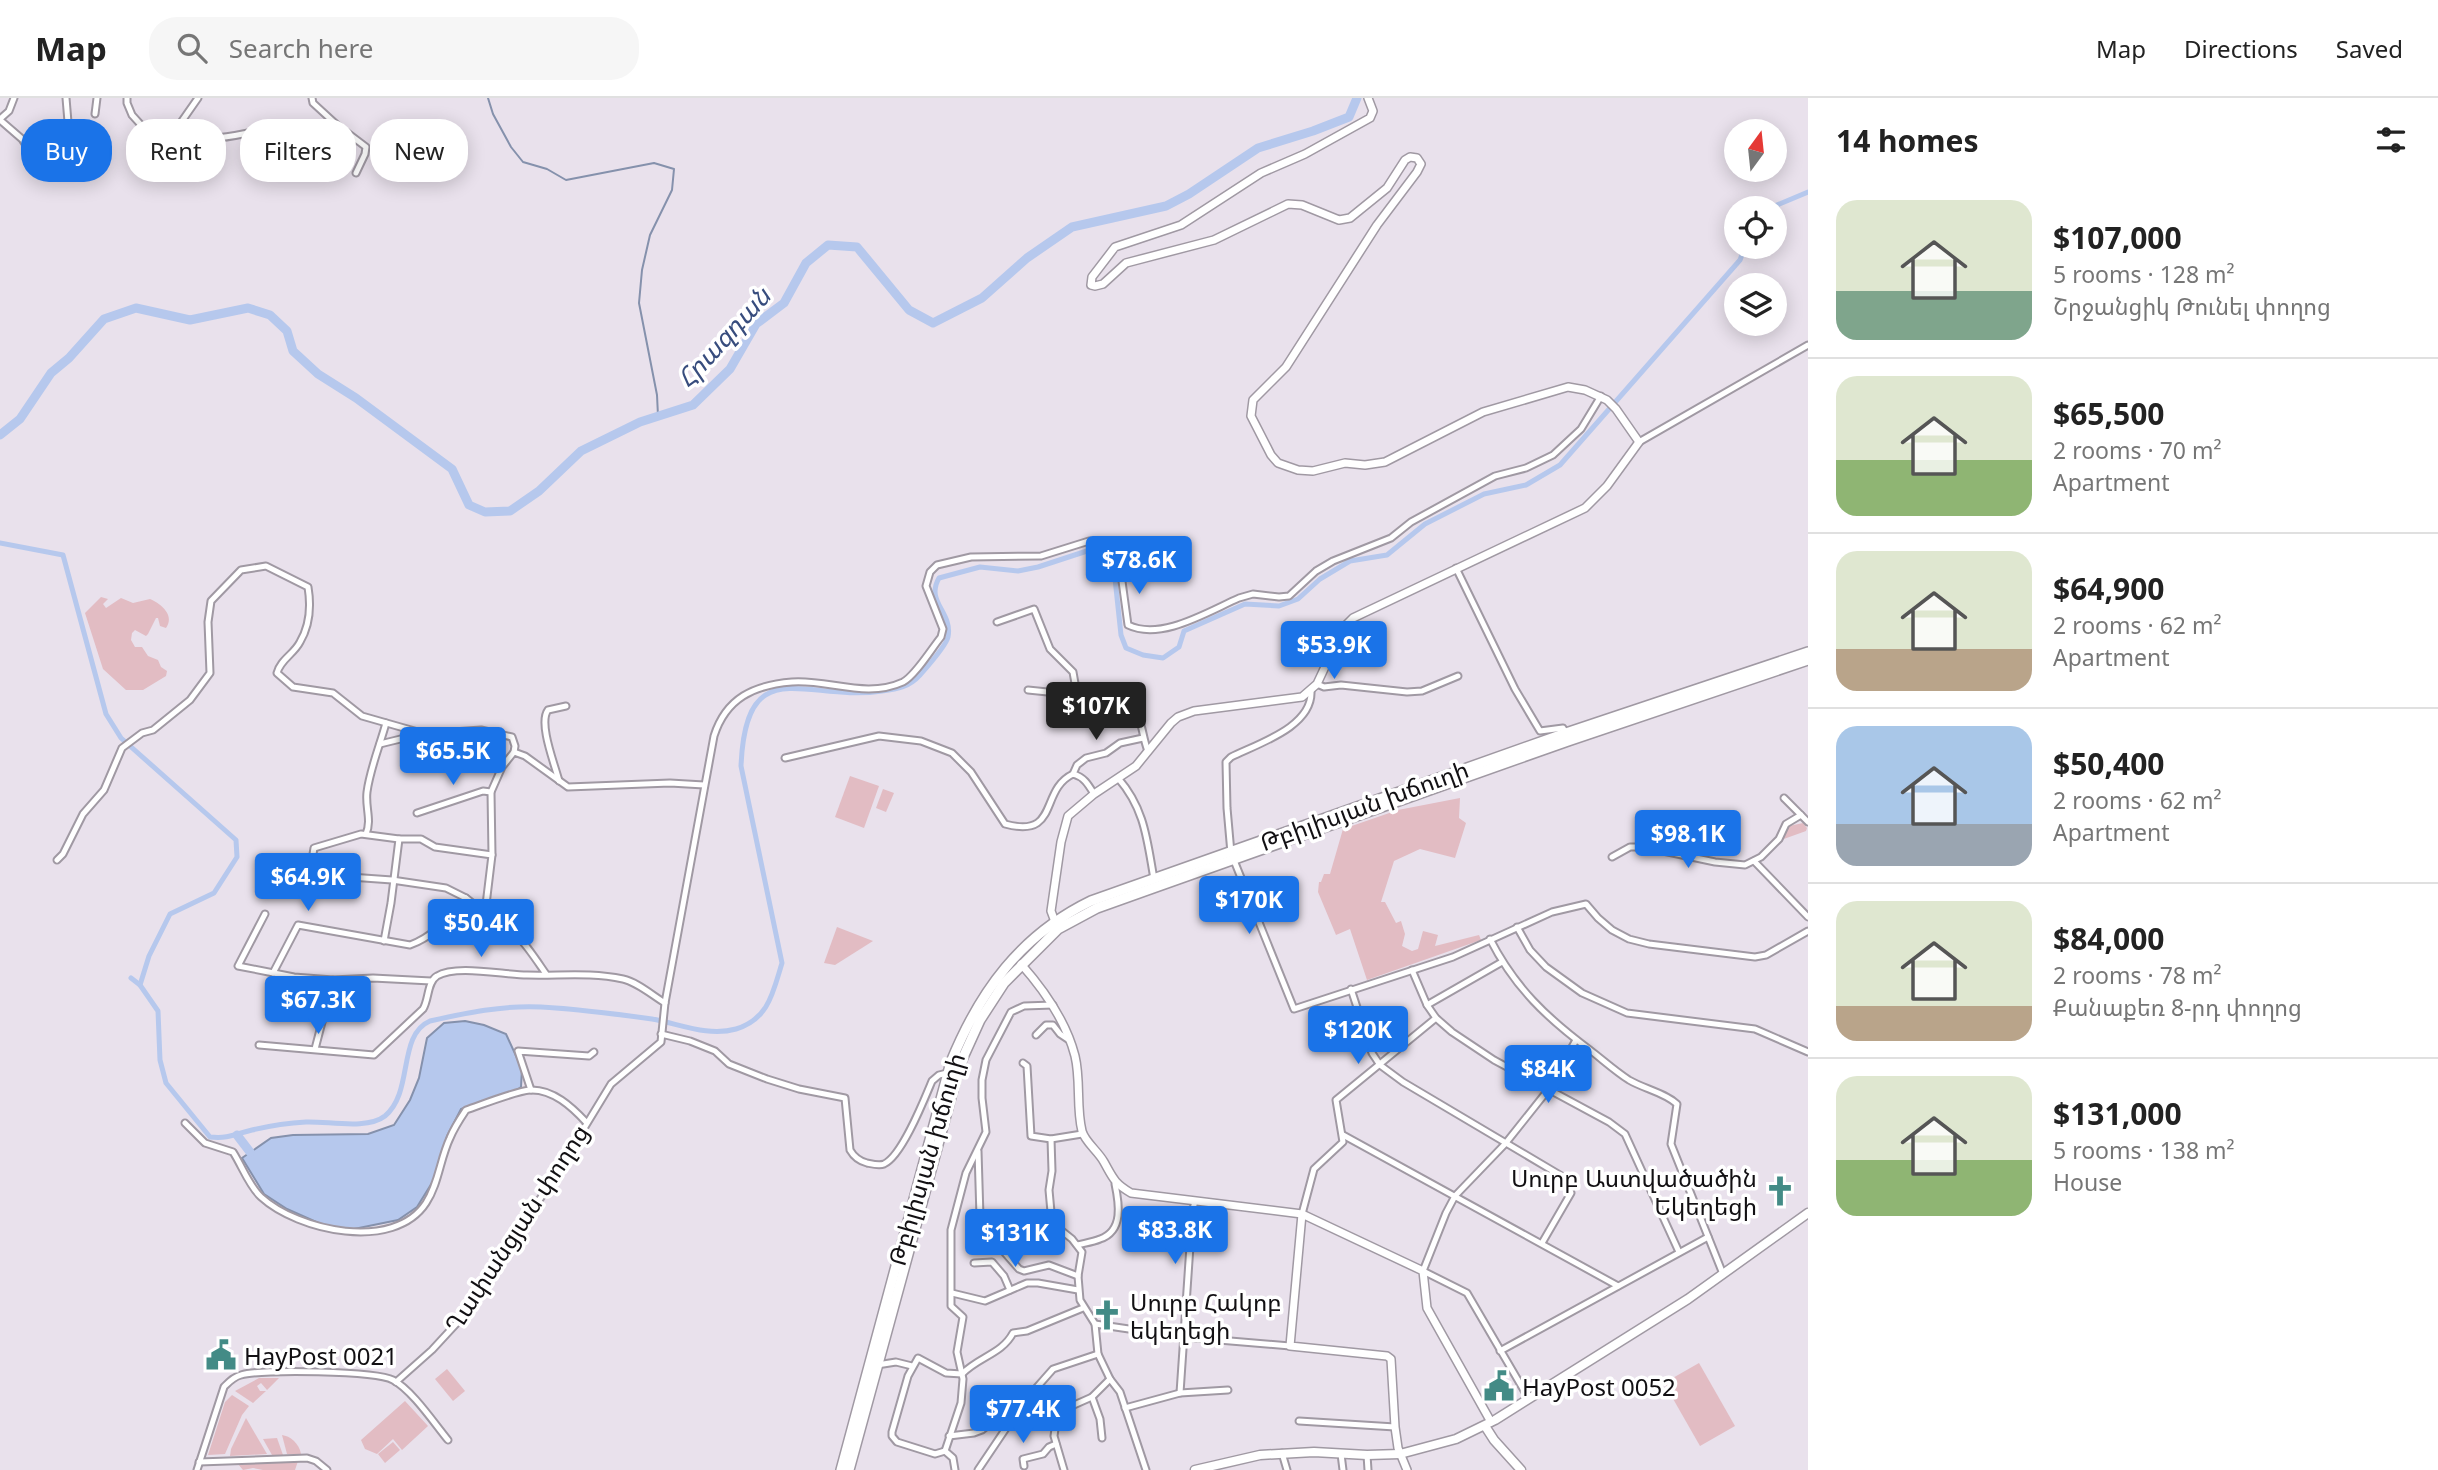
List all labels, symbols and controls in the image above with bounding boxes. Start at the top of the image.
search box [149,17,639,80]
text: Map [35,26,107,71]
icon: search [173,29,211,67]
text: Search here [229,30,373,66]
text: Map [2096,32,2146,65]
text: Directions [2184,32,2298,65]
text: Saved [2336,32,2403,65]
chip: Buy [21,119,112,182]
chip: Rent [126,119,226,182]
chip: Filters [240,119,356,182]
chip: New [370,119,468,182]
north arrow [1724,119,1787,182]
map controls [1724,119,1787,336]
text: 14 homes [1836,120,1979,161]
icon: filters [2372,121,2410,159]
button: locate [1724,196,1787,259]
text: $107,000 [2053,217,2182,258]
icon: home [1892,228,1976,312]
text: 5 rooms · 128 m² [2053,258,2235,290]
button: layers [1724,273,1787,336]
water label: Հրազդան [668,278,779,395]
text: Շրջանցիկ Թունել փողոց [2053,290,2331,322]
text: $65,500 [2053,393,2165,434]
icon: home [1892,404,1976,488]
text: 2 rooms · 70 m² [2053,434,2222,466]
text: Apartment [2053,466,2170,498]
pin: $78.6K [1082,536,1196,596]
text: $78.6K [1102,543,1176,575]
text: $64,900 [2053,568,2165,609]
icon: home [1892,579,1976,663]
text: 2 rooms · 62 m² [2053,609,2222,641]
pin: $53.9K [1277,622,1391,681]
text: $53.9K [1297,628,1371,660]
text: Apartment [2053,641,2170,673]
pin: $107K [1047,682,1145,742]
text: $107K [1062,689,1130,721]
pin: $65.5K [396,728,510,787]
text: $65.5K [416,734,490,766]
text: $50,400 [2053,743,2165,784]
street label: Թբիլիսյան խճուղի [1255,752,1473,858]
icon: home [1892,754,1976,838]
text: 2 rooms · 62 m² [2053,784,2222,816]
pin: $98.1K [1631,810,1745,870]
text: Apartment [2053,816,2170,848]
text: $98.1K [1651,817,1725,849]
pin: $64.9K [251,854,365,913]
text: $64.9K [271,860,345,892]
pin: $170K [1200,876,1298,936]
text: $170K [1215,883,1283,915]
pin: $50.4K [424,900,538,959]
text: $50.4K [444,906,518,938]
text: $84,000 [2053,918,2165,959]
icon: home [1892,929,1976,1013]
text: 2 rooms · 78 m² [2053,959,2222,991]
pin: $67.3K [261,976,375,1036]
text: $67.3K [281,983,355,1015]
text: Քանաքեռ 8-րդ փողոց [2053,991,2302,1023]
pin: $120K [1309,1006,1407,1066]
text: $120K [1324,1013,1392,1045]
pin: $84K [1507,1046,1589,1105]
street label: Թբիլիսյան խճուղի [880,1049,972,1269]
text: $84K [1521,1052,1575,1084]
text: $131,000 [2053,1093,2182,1134]
icon: home [1892,1104,1976,1188]
street label: Ղափանցյան փողոց [436,1118,596,1338]
text: 5 rooms · 138 m² [2053,1134,2235,1166]
place label: Սուրբ Աստվածածին Եկեղեցի [1511,1161,1757,1222]
text: House [2053,1166,2122,1198]
church icon: Սուրբ Աստվածածին Եկեղեցի [1763,1174,1797,1208]
pin: $83.8K [1118,1206,1232,1266]
pin: $131K [966,1210,1064,1269]
text: $83.8K [1138,1213,1212,1245]
text: $131K [981,1216,1049,1248]
place label: Սուրբ Հակոբ եկեղեցի [1130,1285,1282,1346]
church icon: Սուրբ Հակոբ եկեղեցի [1090,1298,1124,1332]
public building icon: HayPost 0021 [204,1338,238,1372]
place label: HayPost 0021 [244,1339,398,1372]
public building icon: HayPost 0052 [1482,1369,1516,1403]
place label: HayPost 0052 [1522,1370,1676,1403]
pin: $77.4K [966,1386,1080,1445]
text: $77.4K [986,1392,1060,1424]

